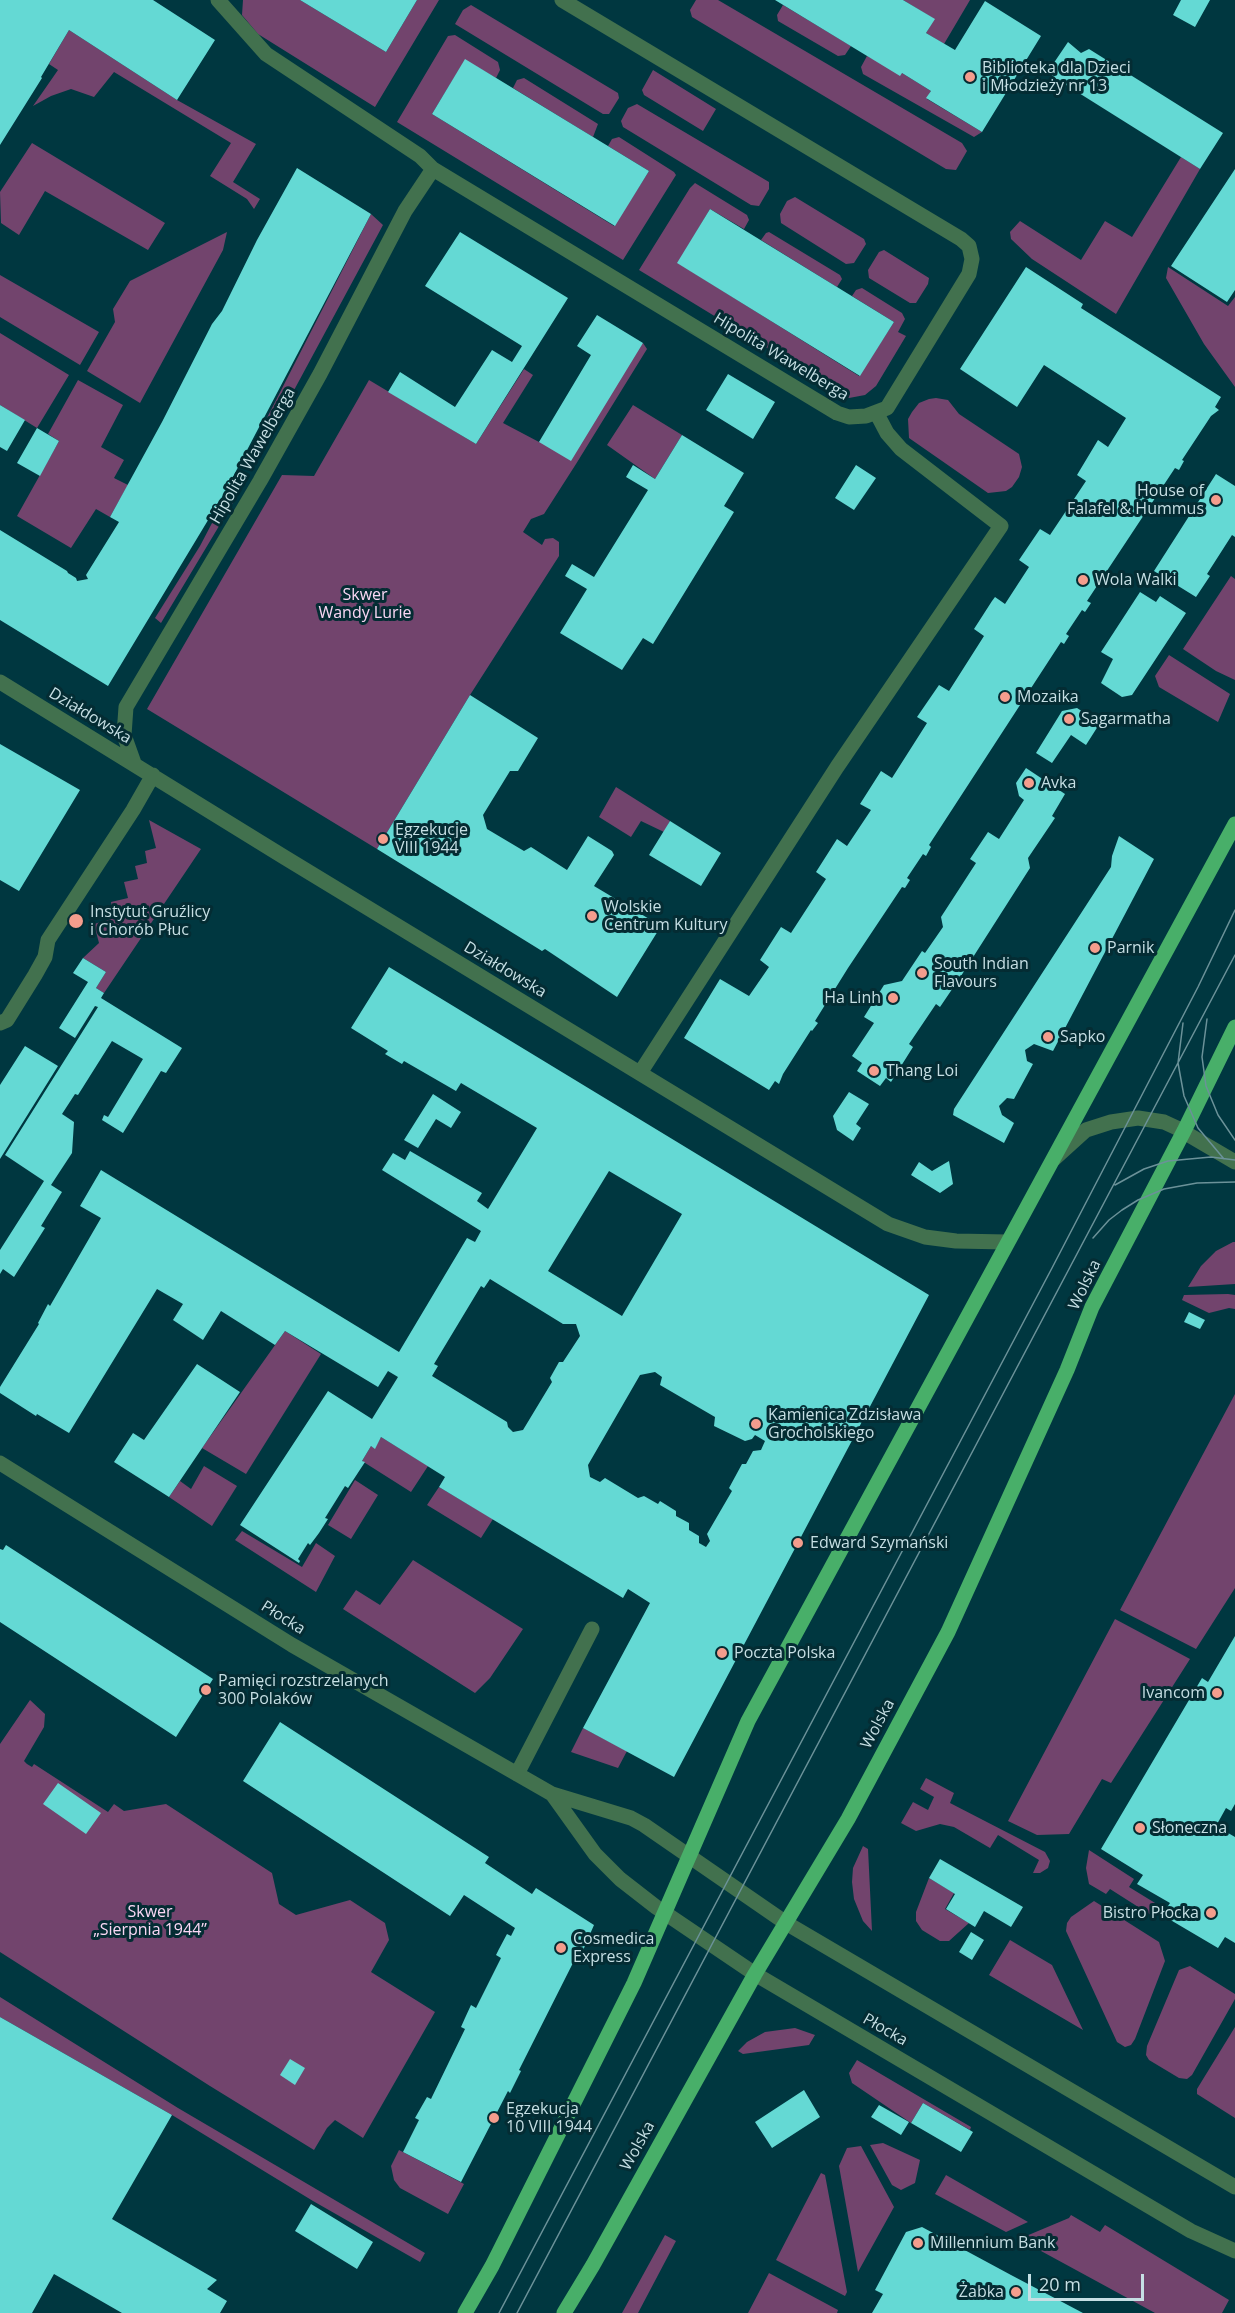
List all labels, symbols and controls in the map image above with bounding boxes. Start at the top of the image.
place label: Biblioteka dla Dzieci i Młodzieży nr 13 [982,58,1131,96]
marker: Biblioteka dla Dzieci i Młodzieży nr 13 [963,70,977,84]
street label: Hipolita Wawelberga [710,309,852,405]
street label: Hipolita Wawelberga [206,384,300,528]
place label: House of Falafel & Hummus [1067,481,1204,519]
marker: House of Falafel & Hummus [1209,493,1223,507]
place label: Wola Walki [1095,570,1177,590]
marker: Wola Walki [1076,573,1090,587]
park label: Skwer Wandy Lurie [318,585,412,623]
street label: Działdowska [45,684,135,748]
place label: Mozaika [1017,687,1079,707]
marker: Mozaika [998,690,1012,704]
place label: Sagarmatha [1081,709,1171,729]
marker: Sagarmatha [1062,712,1076,726]
place label: Avka [1041,773,1076,793]
marker: Avka [1022,776,1036,790]
place label: Egzekucje VIII 1944 [395,820,468,858]
marker: Egzekucje VIII 1944 [376,832,390,846]
place label: Wolskie Centrum Kultury [604,897,728,935]
place label: Instytut Gruźlicy i Chorób Płuc [90,902,210,940]
marker: Wolskie Centrum Kultury [585,909,599,923]
marker: Instytut Gruźlicy i Chorób Płuc [67,912,85,930]
street label: Działdowska [460,938,550,1002]
place label: Parnik [1107,938,1154,958]
marker: Parnik [1088,941,1102,955]
place label: South Indian Flavours [934,954,1029,992]
marker: South Indian Flavours [915,966,929,980]
place label: Ha Linh [824,988,881,1008]
marker: Ha Linh [886,991,900,1005]
place label: Sapko [1060,1027,1105,1047]
marker: Sapko [1041,1030,1055,1044]
place label: Thang Loi [886,1061,958,1081]
marker: Thang Loi [867,1064,881,1078]
street label: Wolska [1065,1257,1105,1313]
place label: Kamienica Zdzisława Grocholskiego [768,1405,921,1443]
marker: Kamienica Zdzisława Grocholskiego [749,1417,763,1431]
place label: Edward Szymański [810,1533,948,1553]
marker: Edward Szymański [791,1536,805,1550]
street label: Płocka [257,1597,309,1639]
place label: Poczta Polska [734,1643,835,1663]
marker: Poczta Polska [715,1646,729,1660]
place label: Pamięci rozstrzelanych 300 Polaków [218,1671,388,1709]
marker: Pamięci rozstrzelanych 300 Polaków [199,1683,213,1697]
place label: Ivancom [1142,1683,1205,1703]
marker: Ivancom [1210,1686,1224,1700]
street label: Wolska [857,1696,899,1752]
place label: Słoneczna [1152,1818,1227,1838]
marker: Słoneczna [1133,1821,1147,1835]
park label: Skwer „Sierpnia 1944” [93,1902,207,1940]
place label: Bistro Płocka [1103,1903,1199,1923]
marker: Bistro Płocka [1204,1906,1218,1920]
place label: Cosmedica Express [573,1929,655,1967]
marker: Cosmedica Express [554,1941,568,1955]
street label: Płocka [859,2010,911,2050]
place label: Egzekucja 10 VIII 1944 [506,2099,592,2137]
marker: Egzekucja 10 VIII 1944 [487,2111,501,2125]
street label: Wolska [617,2118,659,2174]
place label: Millennium Bank [930,2233,1055,2253]
marker: Millennium Bank [911,2236,925,2250]
scale bar [1031,2262,1146,2300]
text: 20 m [1039,2272,1081,2296]
place label: Żabka [959,2282,1004,2302]
marker: Żabka [1009,2285,1023,2299]

